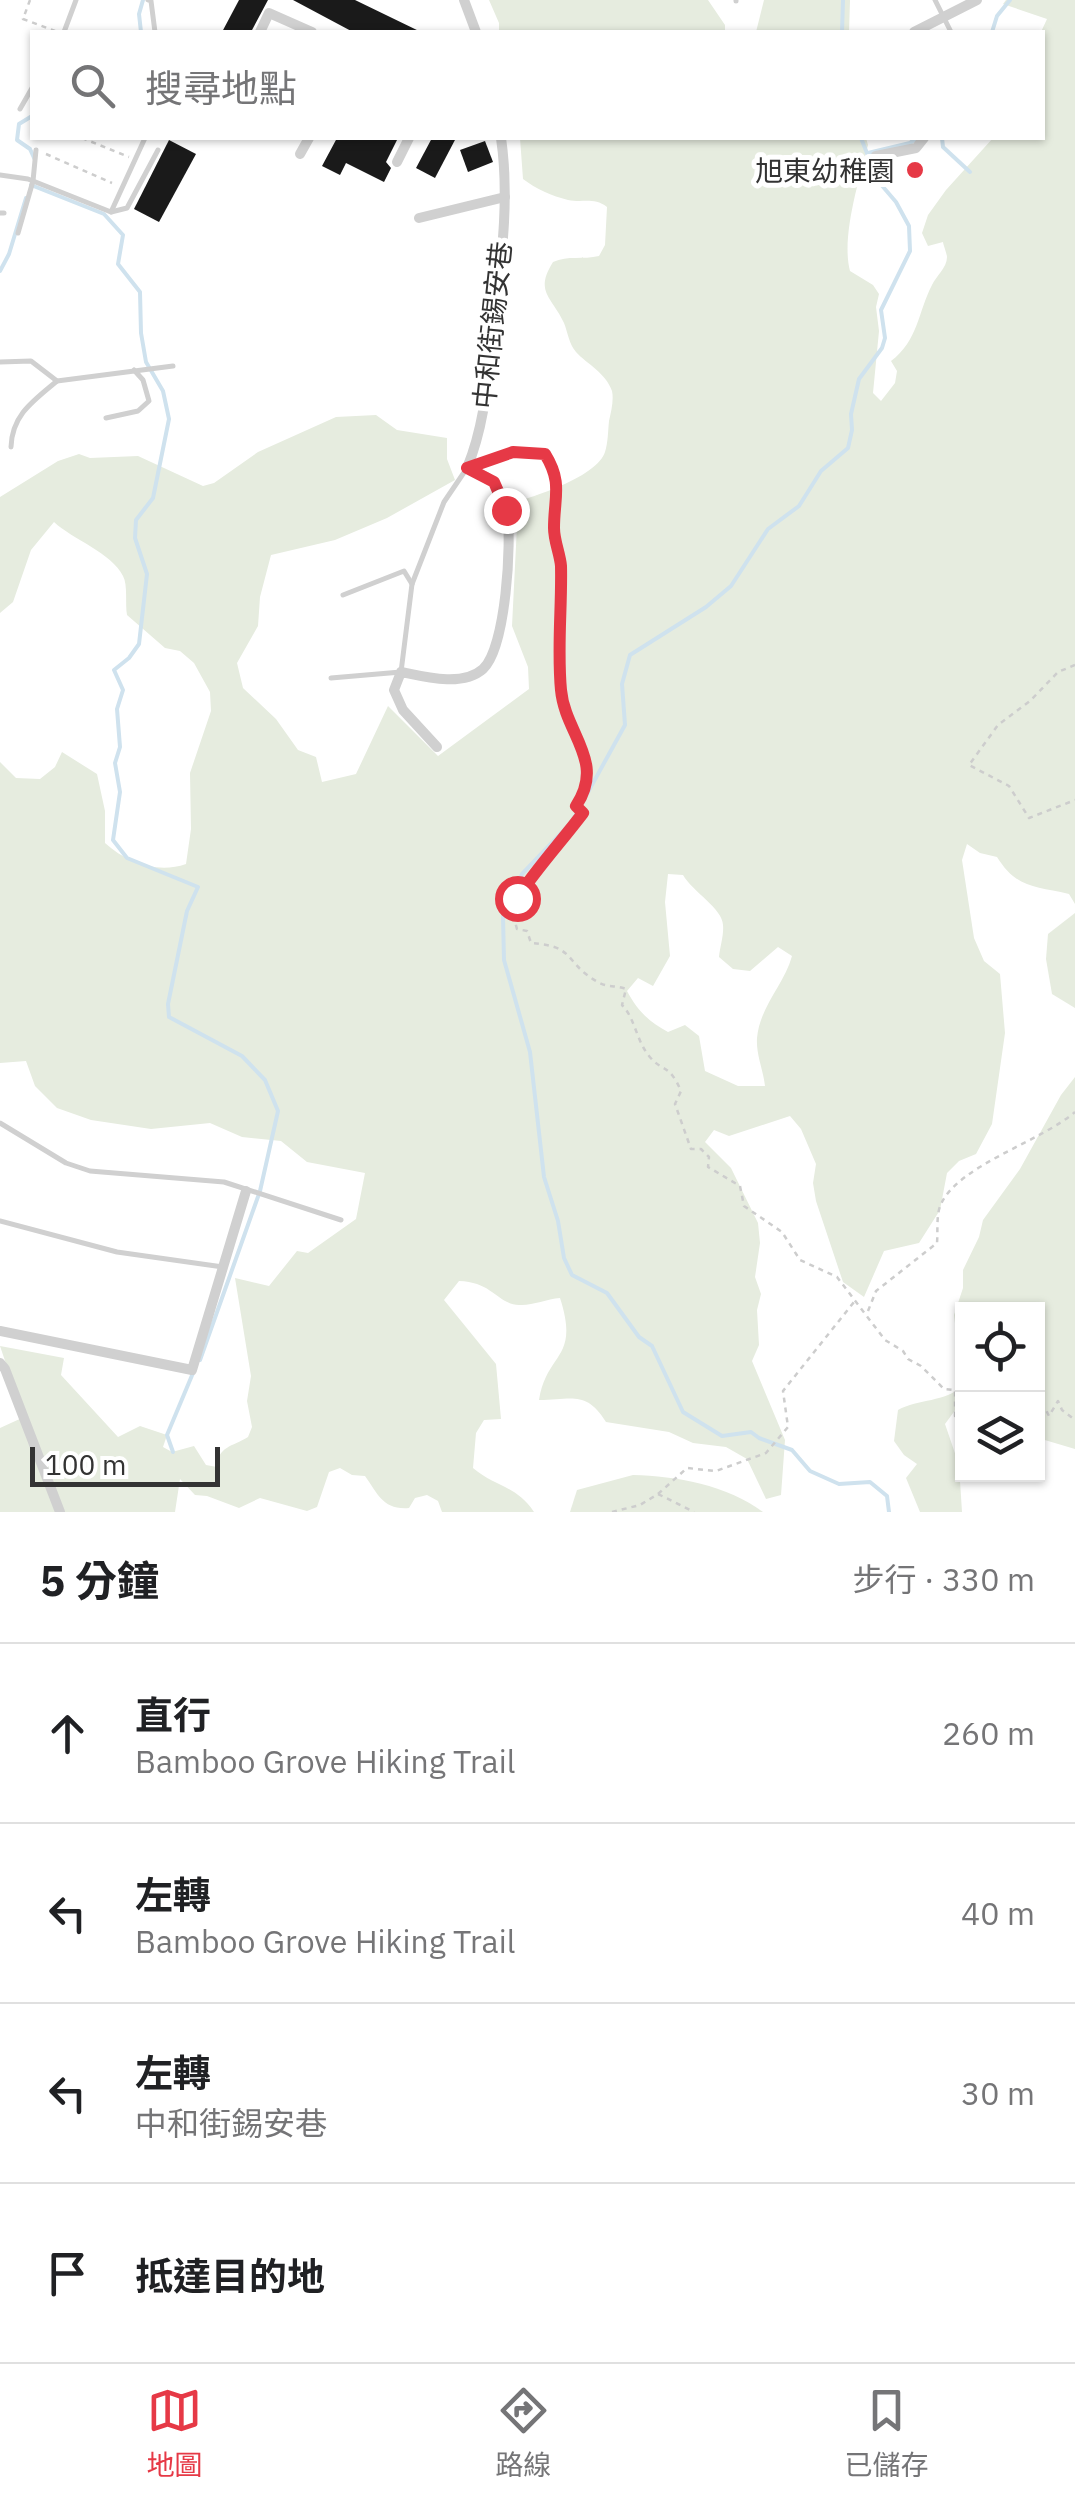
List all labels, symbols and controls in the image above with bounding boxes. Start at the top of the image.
search box [30,30,1045,140]
icon: search [65,58,120,113]
text: 搜尋地點 [145,63,297,112]
place label: 旭東幼稚園 [755,152,895,189]
marker: 旭東幼稚園 [904,159,926,181]
street label: 中和街錫安巷 [465,240,519,410]
route end [484,488,530,534]
route start [495,876,541,922]
map controls [955,1302,1045,1482]
button: locate [955,1302,1045,1392]
button: layers [955,1392,1045,1482]
scale bar [30,1442,220,1486]
text: 100 m [45,1446,126,1483]
text: 5 分鐘 [40,1553,159,1608]
text: 步行 · 330 m [852,1558,1035,1600]
text: 直行 [135,1690,211,1739]
icon: ahead [40,1706,95,1761]
text: 260 m [942,1712,1035,1754]
text: Bamboo Grove Hiking Trail [135,1740,515,1782]
text: 左轉 [135,1870,211,1919]
icon: left [40,1886,95,1941]
text: 40 m [961,1892,1035,1934]
text: Bamboo Grove Hiking Trail [135,1920,515,1962]
text: 左轉 [135,2048,211,2097]
icon: left [40,2066,95,2121]
text: 30 m [961,2072,1035,2114]
text: 中和街錫安巷 [135,2102,327,2144]
icon: arrive [40,2246,95,2301]
text: 抵達目的地 [135,2251,325,2300]
tab: 地圖 [146,2383,203,2483]
tab: 路線 [495,2383,552,2483]
tab: 已儲存 [844,2383,929,2483]

